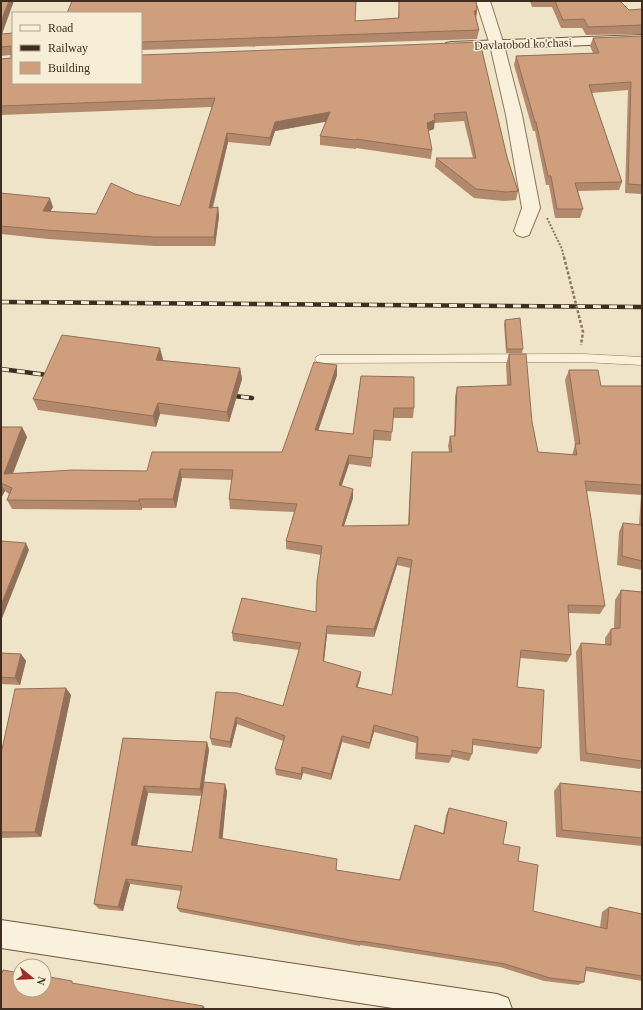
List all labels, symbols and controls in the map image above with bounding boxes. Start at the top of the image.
legend [12,12,142,84]
text: Road [48,21,73,35]
street label: Davlatobod ko'chasi [474,35,573,53]
text: Railway [48,41,88,55]
text: Building [48,61,90,75]
north arrow [12,958,52,998]
text: N [35,975,48,987]

